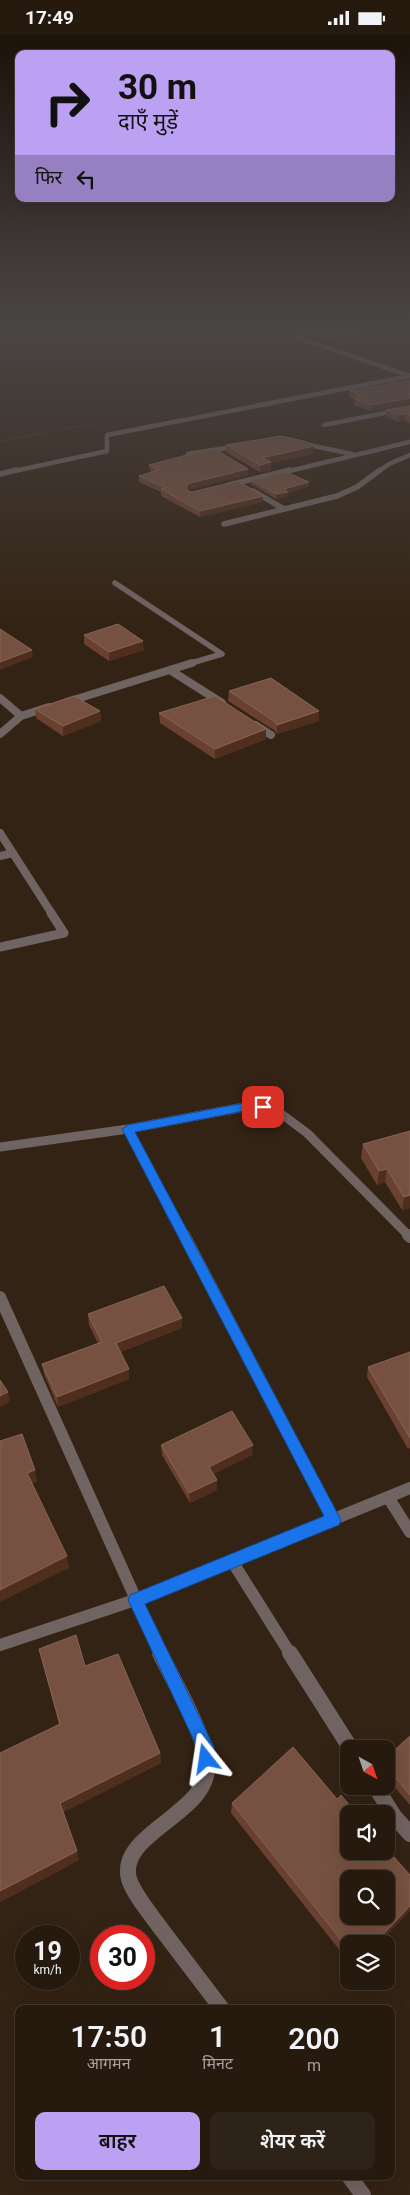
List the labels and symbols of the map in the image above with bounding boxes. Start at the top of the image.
pin [242,1086,284,1128]
position arrow [179,1732,231,1784]
north arrow [340,1740,395,1795]
speed limit sign: 30 [90,1925,155,1990]

